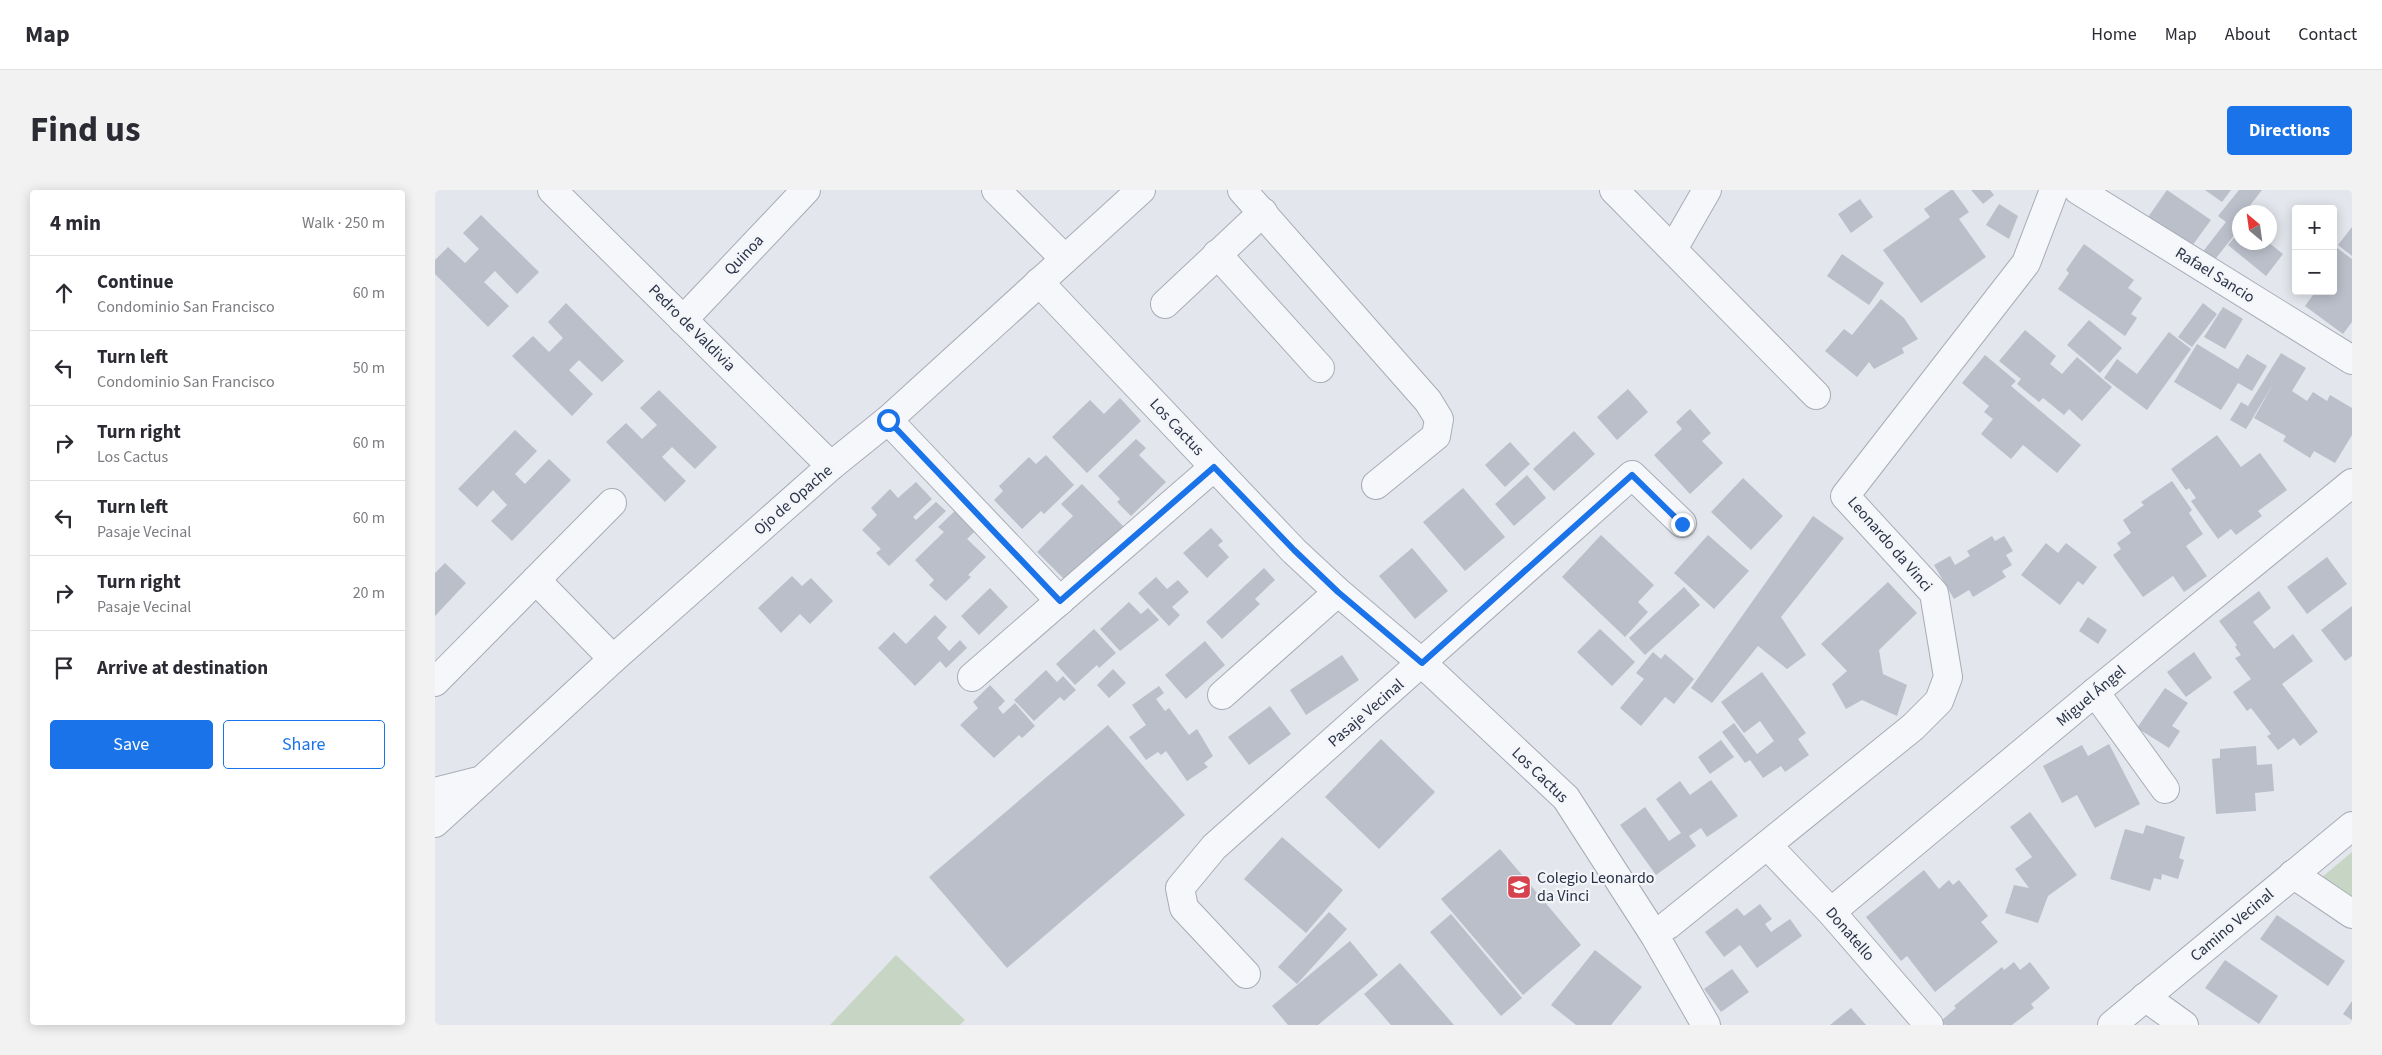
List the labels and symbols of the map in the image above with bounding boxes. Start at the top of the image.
north arrow [2232,205,2277,250]
street label: Quinoa [719,230,769,280]
street label: Rafael Sancio [2171,242,2259,308]
street label: Pedro de Valdivia [644,280,740,376]
street label: Los Cactus [1145,393,1210,461]
route start [877,409,900,432]
street label: Ojo de Opache [749,460,837,540]
street label: Leonardo da Vinci [1843,492,1937,596]
route end [1671,513,1694,536]
street label: Miguel Ángel [2051,660,2131,732]
street label: Pasaje Vecinal [1323,674,1409,752]
street label: Los Cactus [1507,742,1573,808]
place label: Colegio Leonardo da Vinci [1537,867,1655,907]
school or university icon: Colegio Leonardo da Vinci [1506,874,1532,900]
street label: Camino Vecinal [2185,883,2279,967]
street label: Donatello [1820,902,1880,966]

